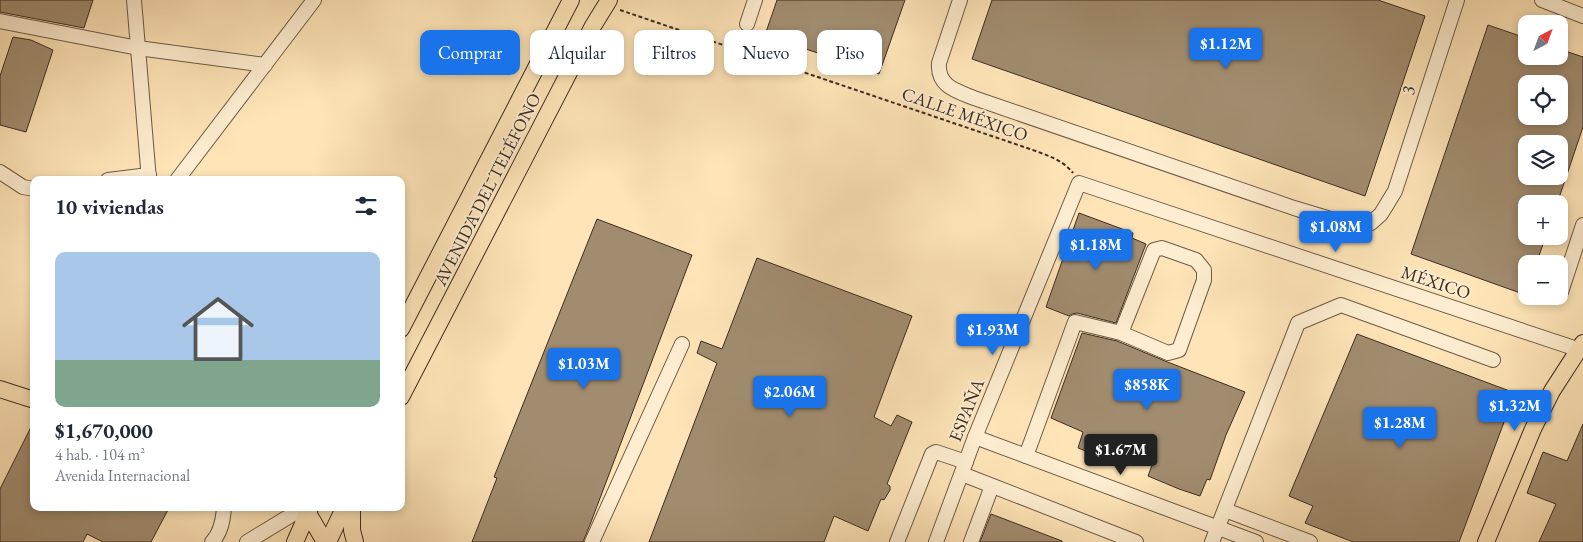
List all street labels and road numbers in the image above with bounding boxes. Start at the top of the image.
street label: CALLE MÉXICO [899,82,1031,146]
street label: 3 [1396,82,1420,98]
street label: AVENIDA DEL TELÉFONO [428,89,546,290]
street label: MÉXICO [1398,260,1474,304]
street label: ESPAÑA [943,375,989,445]

